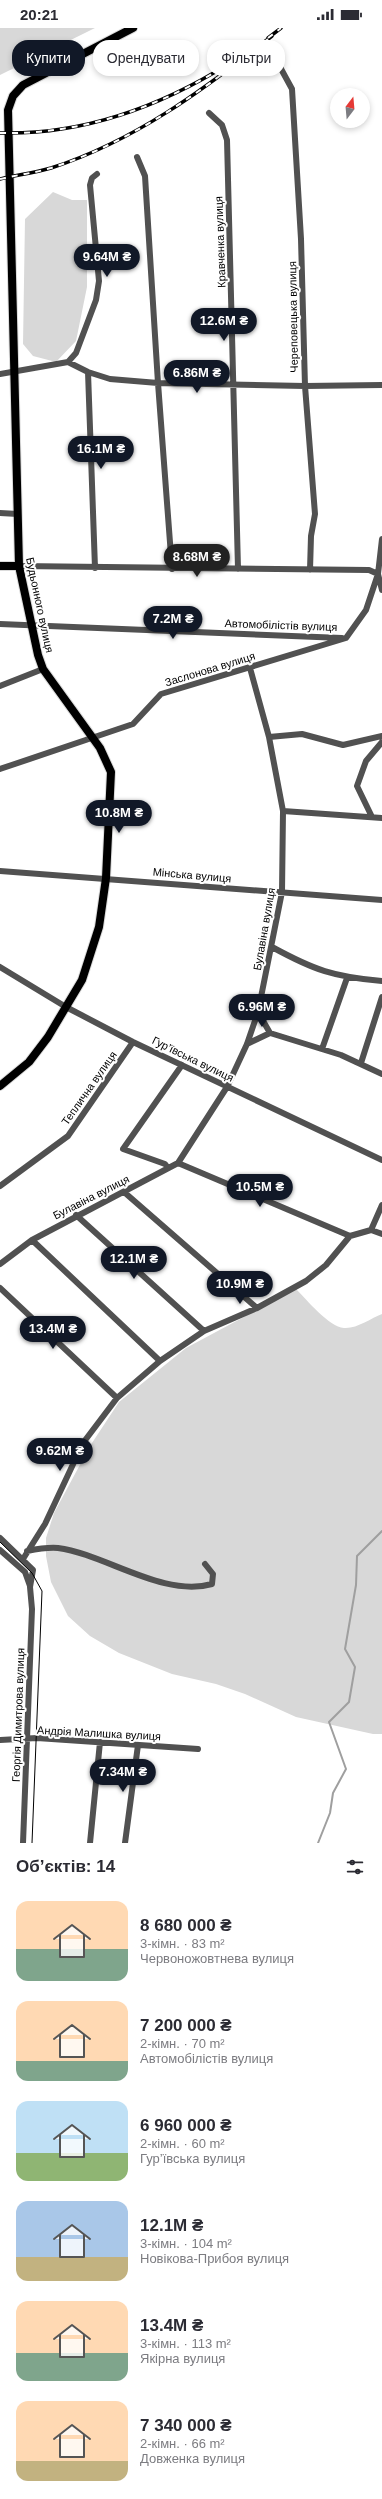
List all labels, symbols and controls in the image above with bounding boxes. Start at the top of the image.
text: 20:21 [20,6,58,23]
chip: Купити [12,40,85,76]
chip: Орендувати [93,40,199,76]
chip: Фільтри [207,40,285,76]
north arrow [330,88,370,128]
map controls [330,88,370,128]
street label: Кравченка вулиця [212,196,228,288]
pin: 9.64M ₴ [70,244,144,278]
text: 9.64M ₴ [83,249,131,264]
street label: Череповецька вулиця [286,261,300,373]
pin: 12.6M ₴ [187,308,261,342]
text: 12.6M ₴ [200,313,248,328]
pin: 6.86M ₴ [160,360,234,394]
text: 6.86M ₴ [173,365,221,380]
pin: 16.1M ₴ [64,436,138,470]
text: 16.1M ₴ [77,441,125,456]
pin: 8.68M ₴ [160,544,234,578]
text: 8.68M ₴ [173,549,221,564]
street label: Будьонного вулиця [24,556,56,654]
pin: 7.2M ₴ [140,606,206,640]
text: 7.2M ₴ [152,611,194,626]
street label: Автомобілістів вулиця [224,617,338,633]
street label: Заслонова вулиця [163,650,257,688]
pin: 10.8M ₴ [82,800,156,834]
text: 10.8M ₴ [95,805,143,820]
street label: Мінська вулиця [152,866,232,884]
street label: Булавіна вулиця [251,887,277,971]
pin: 6.96M ₴ [225,994,299,1028]
text: 6.96M ₴ [238,999,286,1014]
street label: Гур’ївська вулиця [150,1034,236,1084]
street label: Теплична вулиця [59,1049,119,1127]
street label: Булавіна вулиця [51,1173,131,1221]
pin: 10.5M ₴ [223,1174,297,1208]
text: 10.5M ₴ [236,1179,284,1194]
pin: 12.1M ₴ [97,1246,171,1280]
text: 12.1M ₴ [110,1251,158,1266]
pin: 10.9M ₴ [203,1271,277,1305]
text: 10.9M ₴ [216,1276,264,1291]
pin: 13.4M ₴ [16,1316,90,1350]
text: 13.4M ₴ [29,1321,77,1336]
pin: 9.62M ₴ [23,1438,97,1472]
text: 9.62M ₴ [36,1443,84,1458]
street label: Георгія Димитрова вулиця [10,1648,26,1782]
street label: Андрія Малишка вулиця [37,1724,161,1742]
pin: 7.34M ₴ [86,1759,160,1793]
text: 7.34M ₴ [99,1764,147,1779]
icon: filters [344,1856,366,1878]
text: Об’єктів: 14 [16,1857,115,1876]
text: 8 680 000 ₴ [140,1916,232,1935]
icon: home [48,1917,96,1965]
text: 3-кімн. · 83 m² [140,1936,225,1951]
text: Червоножовтнева вулиця [140,1951,294,1966]
text: 7 200 000 ₴ [140,2016,232,2035]
icon: home [48,2017,96,2065]
text: 2-кімн. · 70 m² [140,2036,225,2051]
text: Автомобілістів вулиця [140,2051,273,2066]
text: 6 960 000 ₴ [140,2116,232,2135]
icon: home [48,2117,96,2165]
text: 2-кімн. · 60 m² [140,2136,225,2151]
text: Гур’ївська вулиця [140,2151,245,2166]
text: 12.1M ₴ [140,2216,203,2235]
icon: home [48,2217,96,2265]
text: 3-кімн. · 104 m² [140,2236,232,2251]
text: Новікова-Прибоя вулиця [140,2251,289,2266]
text: 13.4M ₴ [140,2316,203,2335]
icon: home [48,2317,96,2365]
text: 3-кімн. · 113 m² [140,2336,231,2351]
text: Якірна вулиця [140,2351,225,2366]
text: 7 340 000 ₴ [140,2416,232,2435]
icon: home [48,2417,96,2465]
text: 2-кімн. · 66 m² [140,2436,225,2451]
text: Довженка вулиця [140,2451,245,2466]

